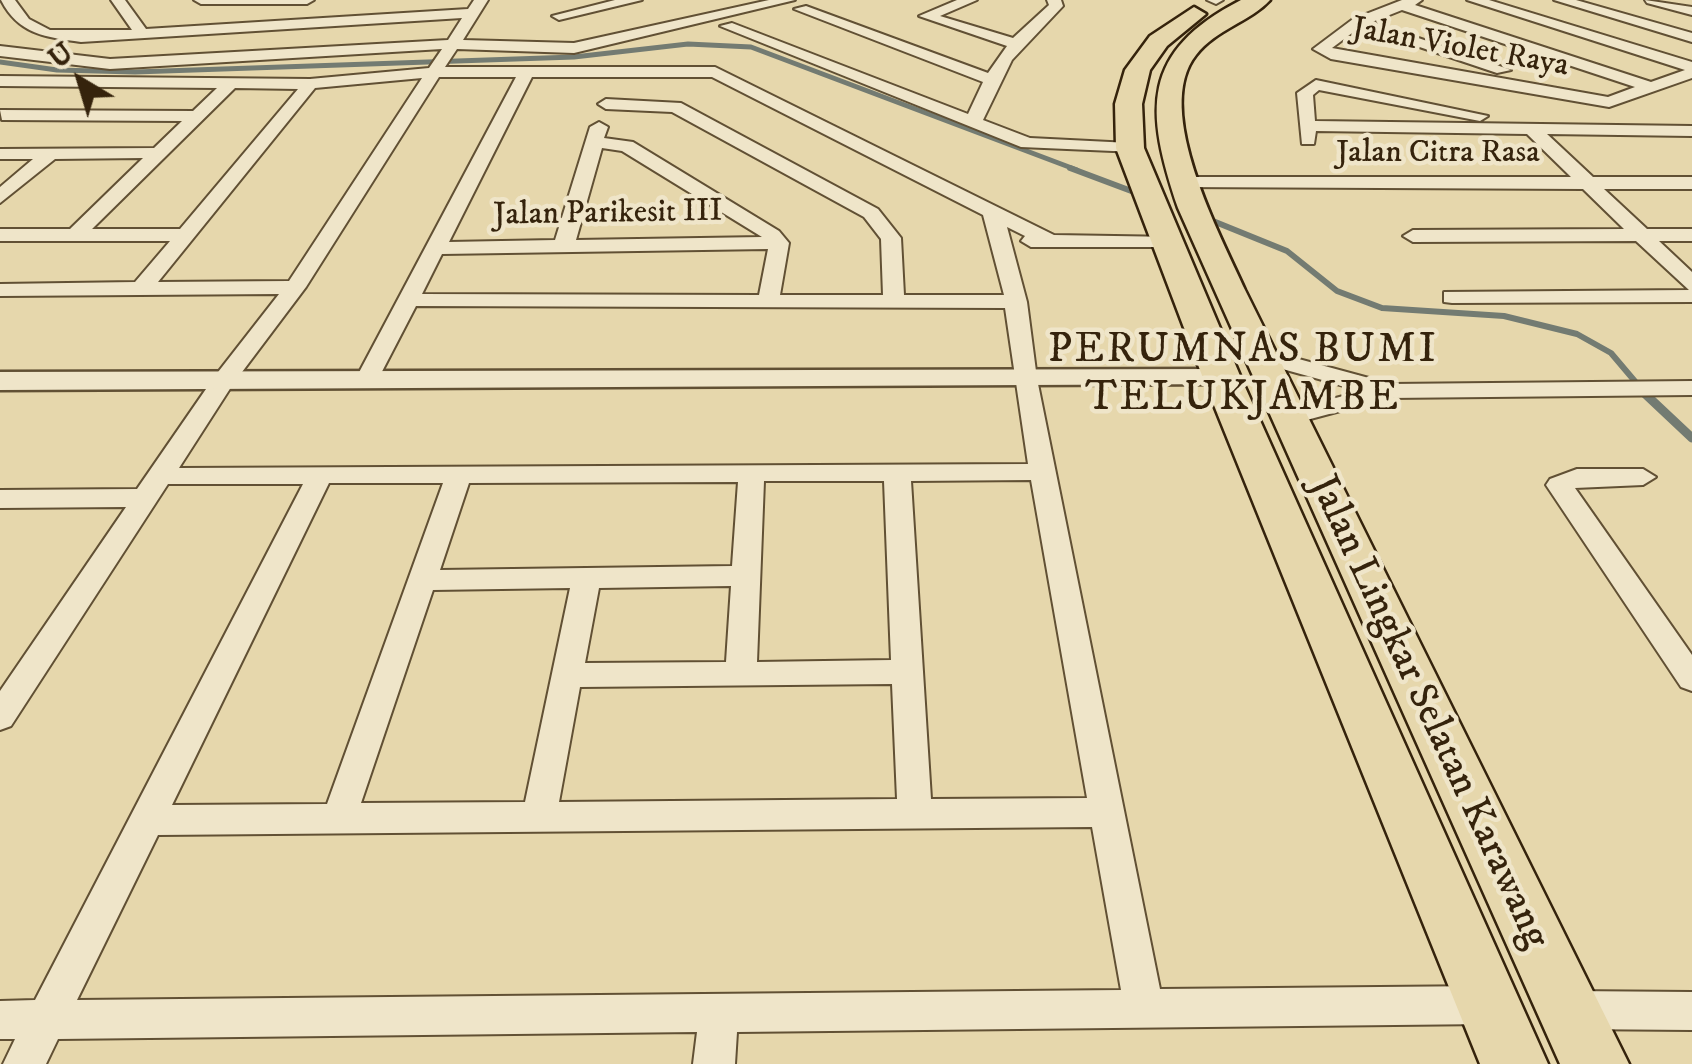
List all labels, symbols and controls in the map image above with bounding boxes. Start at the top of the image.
street label: Jalan Violet Raya [1349,11,1571,87]
north arrow [30,30,130,130]
text: U [42,36,81,76]
street label: Jalan Citra Rasa [1336,135,1540,173]
street label: Jalan Parikesit III [493,194,723,236]
district label: PERUMNAS BUMI TELUKJAMBE [1048,327,1438,426]
street label: Jalan Lingkar Selatan Karawang [1296,469,1558,957]

